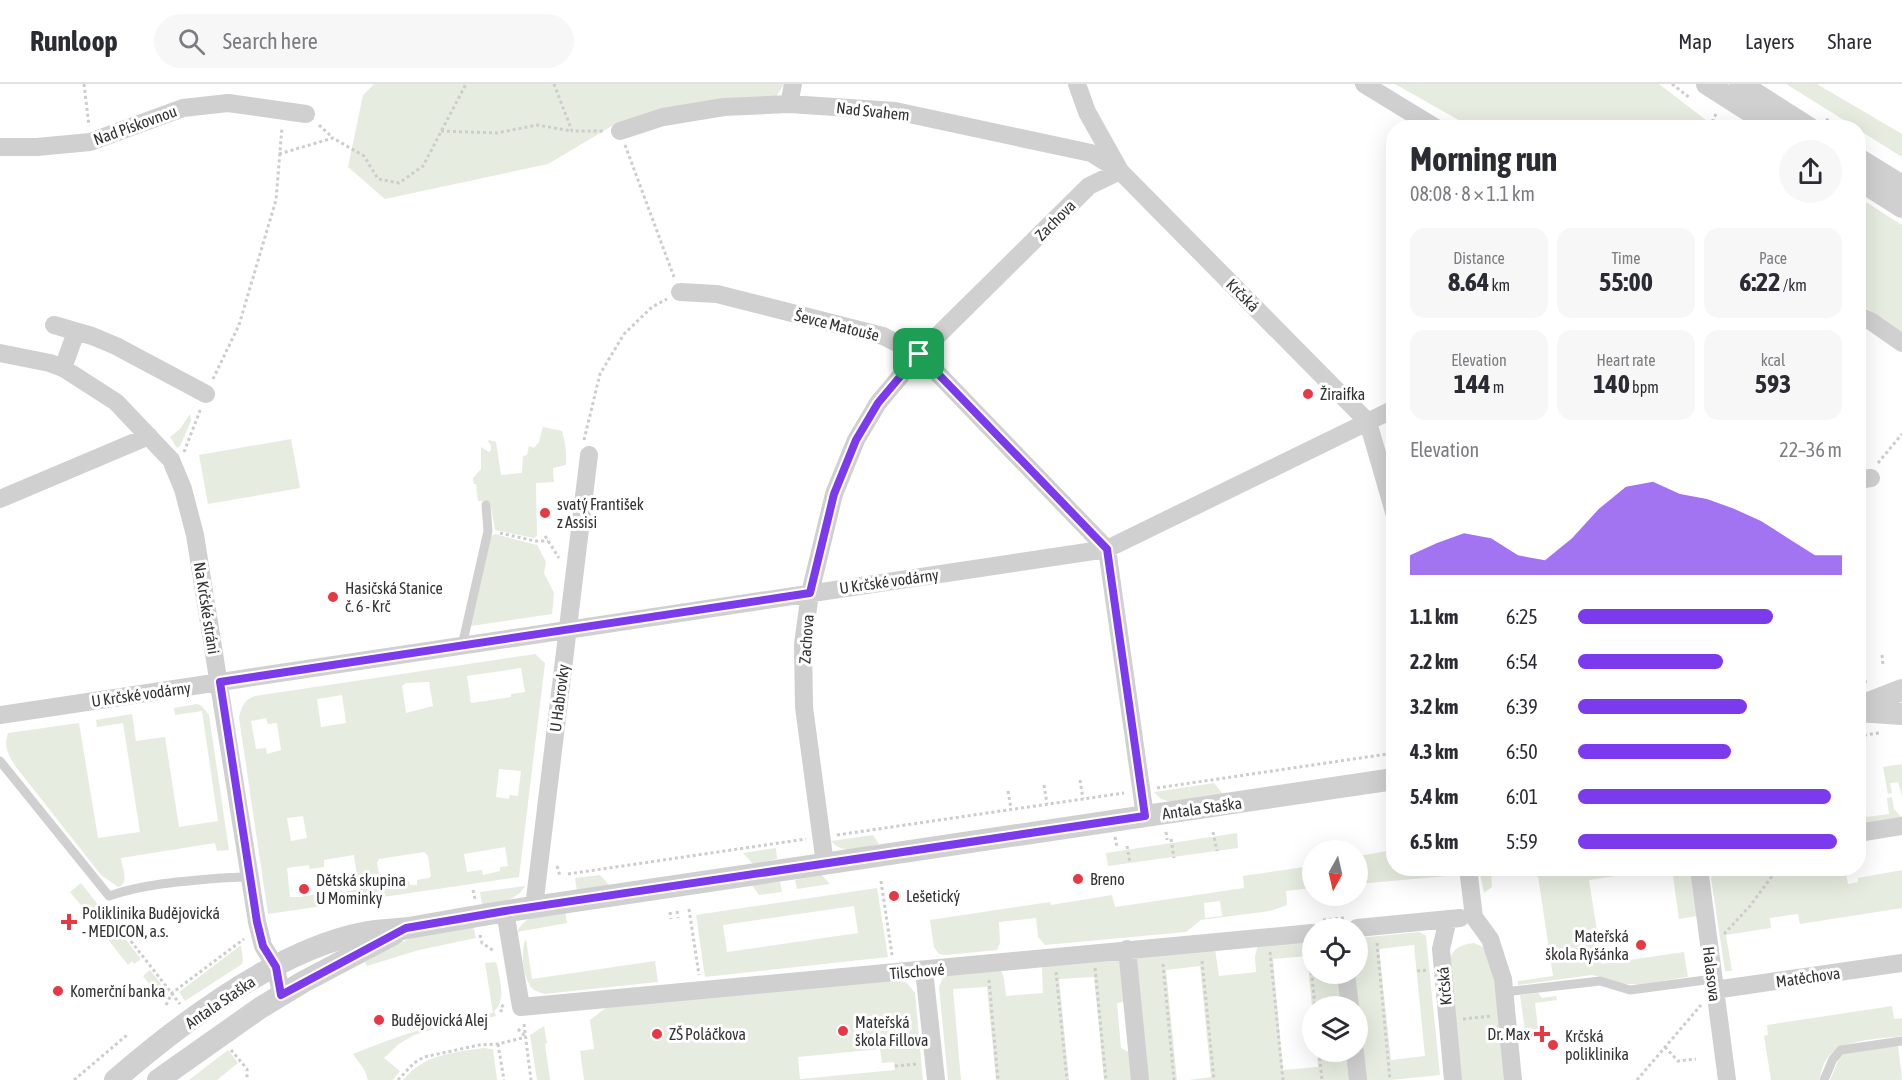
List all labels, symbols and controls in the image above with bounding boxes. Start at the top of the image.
search box [154,14,574,68]
text: Runloop [30,25,118,57]
icon: search [175,25,208,58]
text: Search here [223,28,318,54]
text: Map [1678,29,1712,53]
text: Layers [1745,29,1795,53]
text: Share [1828,29,1872,53]
street label: Nad Svahem [835,98,911,124]
street label: Nad Pískovnou [91,102,179,148]
text: Morning run [1410,140,1557,178]
button: share [1779,140,1842,203]
text: 08:08 · 8 × 1.1 km [1410,182,1535,205]
street label: Zachova [1031,196,1079,244]
text: Distance [1453,249,1505,267]
text: Time [1611,249,1641,267]
text: Pace [1759,249,1787,267]
text: 8.64 [1448,267,1489,297]
text: 55:00 [1599,267,1653,297]
text: 6:22 [1739,267,1781,297]
street label: Krčská [1223,275,1263,315]
text: km [1489,276,1510,294]
text: /km [1781,276,1807,294]
street label: Ševce Matouše [793,306,881,344]
pin [893,328,944,379]
icon: arrive [902,337,935,370]
text: Elevation [1451,351,1507,369]
text: Heart rate [1597,351,1655,369]
text: kcal [1761,351,1785,369]
text: 144 [1454,369,1490,399]
text: 140 [1593,369,1630,399]
text: 593 [1755,369,1791,399]
text: m [1490,378,1504,396]
text: bpm [1630,378,1659,396]
place label: Žiraifka [1320,385,1365,403]
marker: Žiraifka [1301,387,1315,401]
text: Elevation [1410,438,1479,461]
text: 22–36 m [1779,438,1842,461]
place label: svatý František z Assisi [557,495,644,531]
marker: svatý František z Assisi [538,506,552,520]
street label: Na Krčské stráni [191,561,223,655]
street label: U Krčské vodárny [838,565,940,598]
place label: Hasičská Stanice č. 6 - Krč [345,579,443,615]
marker: Hasičská Stanice č. 6 - Krč [326,590,340,604]
text: 1.1 km [1410,605,1458,628]
text: 6:25 [1506,605,1538,628]
street label: Zachova [795,614,817,664]
text: 2.2 km [1410,650,1458,673]
text: 6:54 [1506,650,1538,673]
street label: U Habrovky [546,663,573,733]
street label: U Krčské vodárny [90,678,192,711]
text: 3.2 km [1410,695,1458,718]
text: 6:39 [1506,695,1538,718]
text: 4.3 km [1410,740,1458,763]
text: 6:50 [1506,740,1538,763]
text: 5.4 km [1410,785,1458,808]
text: 6:01 [1506,785,1538,808]
street label: Antala Staška [1161,793,1243,823]
text: 6.5 km [1410,830,1458,853]
text: 5:59 [1506,830,1538,853]
north arrow [1302,840,1368,906]
map controls [1302,840,1368,1062]
place label: Breno [1090,870,1125,888]
place label: Dětská skupina U Mominky [316,871,406,908]
marker: Breno [1071,872,1085,886]
marker: Dětská skupina U Mominky [297,882,311,896]
place label: Lešetický [906,887,961,906]
marker: Lešetický [887,889,901,903]
place label: Poliklinika Budějovická - MEDICON, a.s. [82,904,220,940]
marker: Poliklinika Budějovická - MEDICON, a.s. [60,913,78,931]
button: locate [1302,918,1368,984]
place label: Mateřská škola Ryšánka [1545,927,1629,964]
marker: Mateřská škola Ryšánka [1634,938,1648,952]
street label: Halasova [1700,945,1724,1003]
street label: Tilschové [889,960,945,982]
street label: Matěchova [1775,964,1841,990]
street label: Krčská [1433,966,1455,1006]
street label: Antala Staška [182,972,258,1032]
place label: Komerční banka [70,982,165,1000]
marker: Komerční banka [51,984,65,998]
button: layers [1302,996,1368,1062]
place label: Budějovická Alej [391,1011,488,1030]
marker: Budějovická Alej [372,1013,386,1027]
place label: Mateřská škola Fillova [855,1013,928,1049]
marker: Mateřská škola Fillova [836,1024,850,1038]
place label: ZŠ Poláčkova [669,1025,746,1043]
place label: Dr. Max [1487,1025,1531,1043]
marker: ZŠ Poláčkova [650,1027,664,1041]
marker: Dr. Max [1535,1027,1549,1041]
place label: Krčská poliklinika [1565,1027,1629,1064]
marker: Krčská poliklinika [1546,1038,1560,1052]

